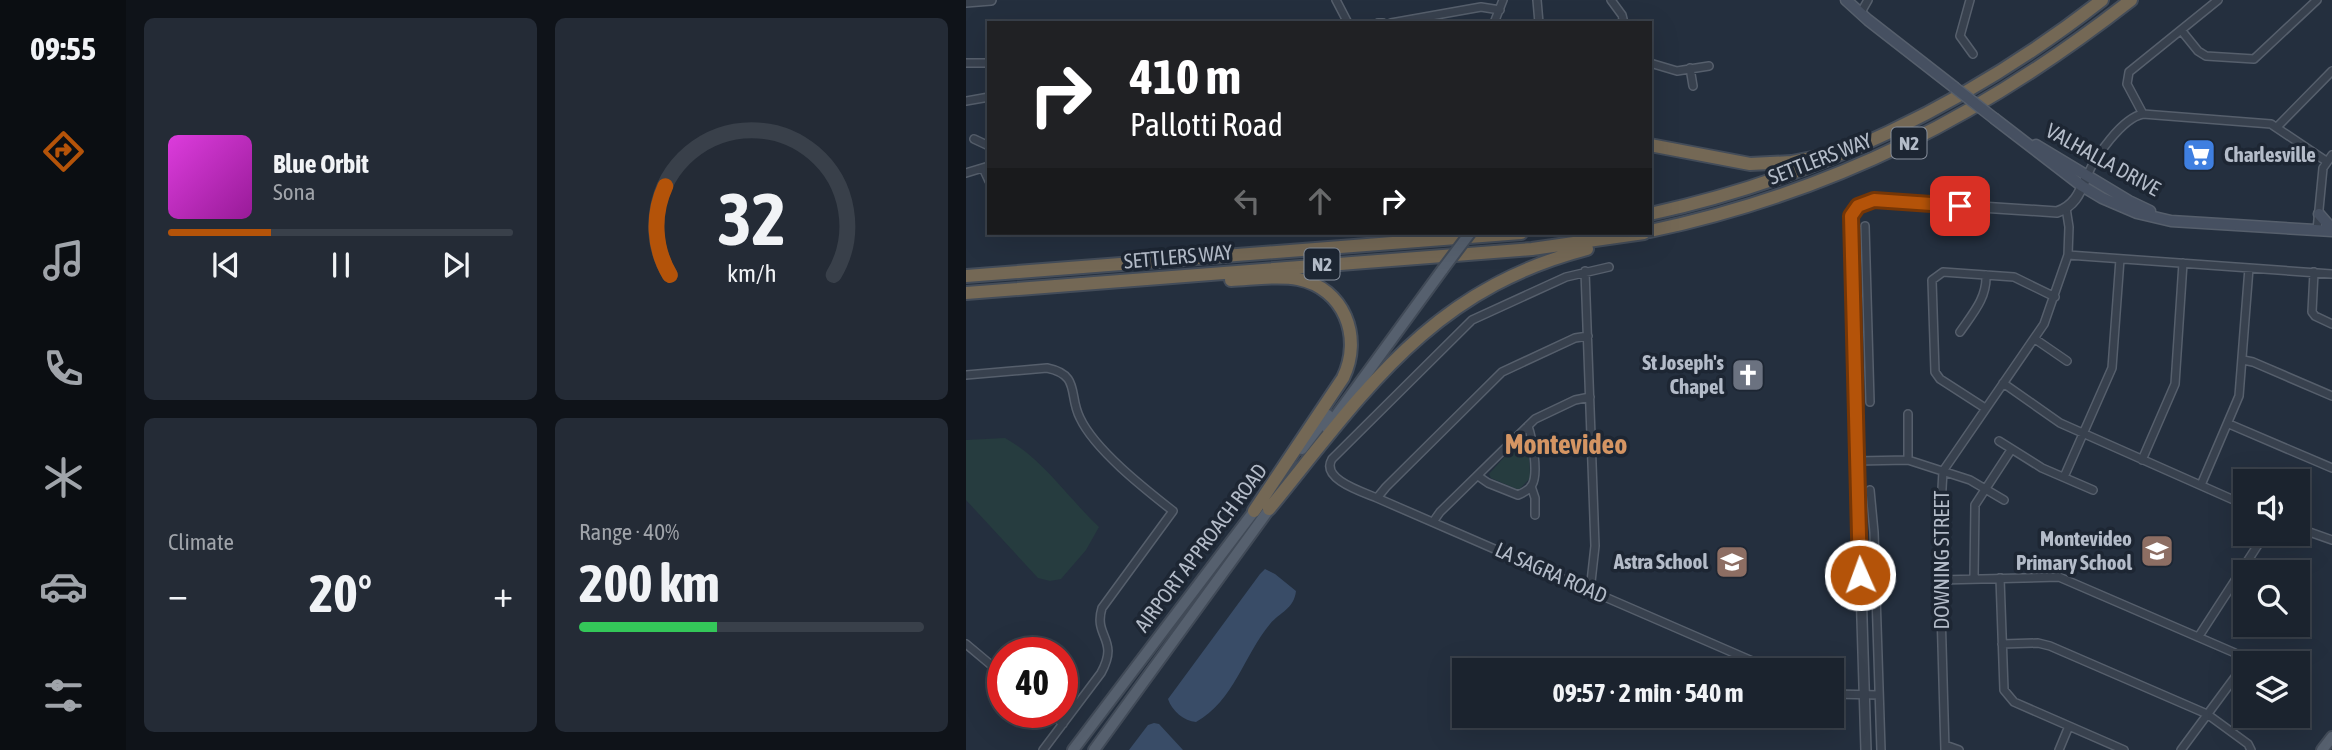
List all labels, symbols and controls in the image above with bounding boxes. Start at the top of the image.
text: 09:55 [30,30,96,67]
text: 410 m [1130,48,1241,104]
icon: right [1015,49,1106,140]
text: Pallotti Road [1130,106,1283,143]
street label: VALHALLA DRIVE [2042,118,2165,200]
icon: directions [39,127,88,176]
street label: SETTLERS WAY [1765,127,1875,189]
road number: N2 [1892,127,1926,158]
supermarket icon: Charlesville [2180,136,2218,174]
place label: Charlesville [2224,142,2316,166]
text: Blue Orbit [273,149,369,179]
pin [1930,176,1990,236]
text: 32 [717,178,786,261]
text: Sona [273,179,315,205]
icon: left [1228,182,1266,220]
icon: ahead [1301,182,1339,220]
icon: right [1374,182,1412,220]
icon: arrive [1941,187,1979,225]
icon: music [39,236,88,285]
street label: SETTLERS WAY [1123,239,1234,273]
icon: previous [207,246,245,284]
icon: pause [322,246,360,284]
icon: next [437,246,475,284]
road number: N2 [1304,248,1340,280]
text: km/h [727,259,776,287]
icon: phone [39,344,88,393]
place label: St Joseph's Chapel [1642,350,1725,398]
church icon: St Joseph's Chapel [1729,356,1767,394]
district label: Montevideo [1505,428,1627,460]
icon: climate [39,453,88,502]
street label: AIRPORT APPROACH ROAD [1129,459,1271,636]
map controls [2233,469,2310,728]
button: sound [2233,469,2310,546]
street label: DOWNING STREET [1929,491,1953,629]
text: Range · 40% [579,519,679,545]
place label: Montevideo Primary School [2016,526,2132,574]
text: Climate [168,529,234,555]
school or university icon: Montevideo Primary School [2138,532,2176,570]
street label: LA SAGRA ROAD [1492,537,1611,607]
position arrow [1823,538,1897,612]
school or university icon: Astra School [1713,543,1751,581]
place label: Astra School [1613,549,1708,573]
text: 200 km [579,553,720,613]
button: search [2233,560,2310,637]
icon: car [39,562,88,611]
text: 20° [309,563,372,623]
text: − [168,572,188,615]
text: + [493,572,513,615]
speed limit sign: 40 [987,637,1078,728]
button: layers [2233,651,2310,728]
icon: filters [39,671,88,720]
text: 09:57 · 2 min · 540 m [1553,678,1743,708]

